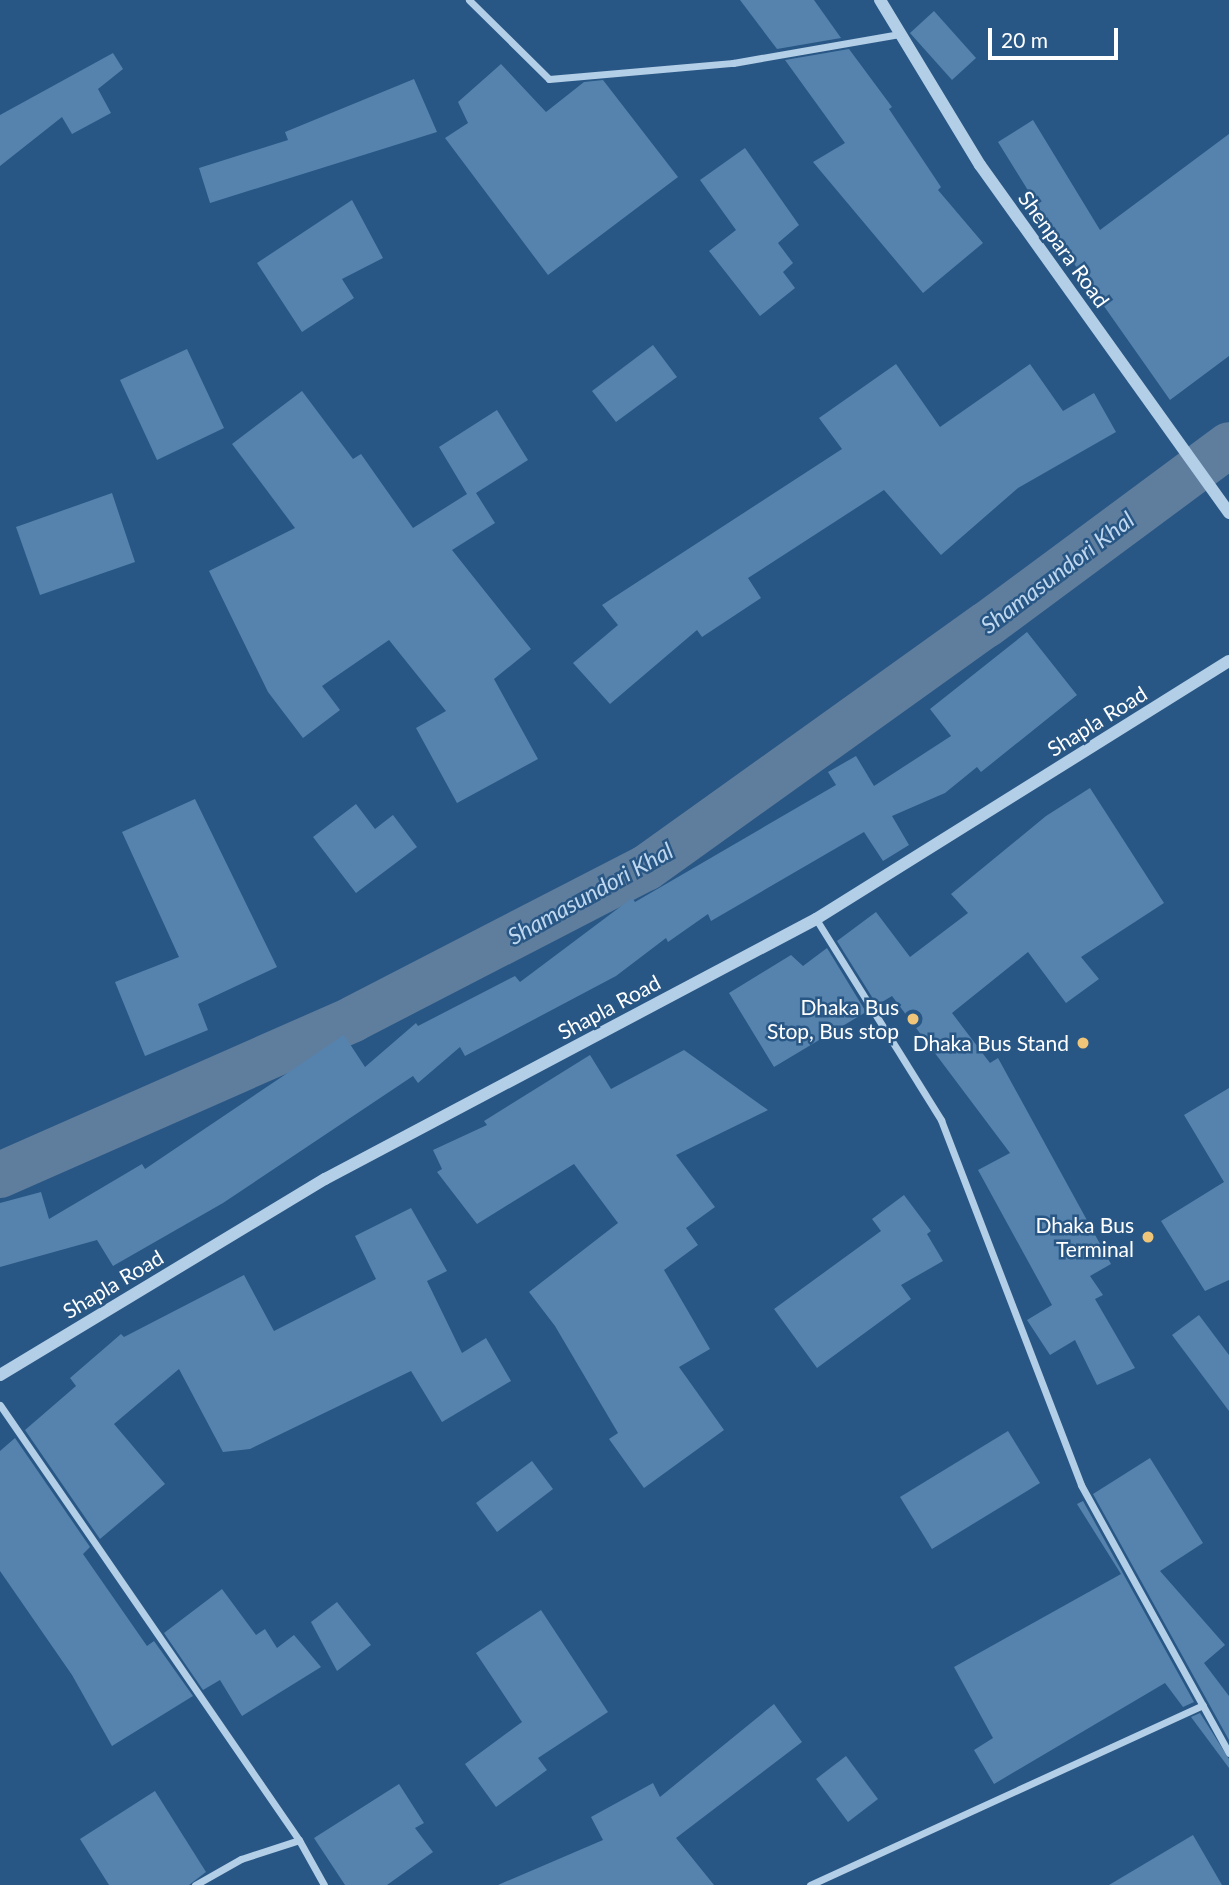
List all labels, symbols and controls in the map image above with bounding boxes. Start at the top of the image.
scale bar [991,14,1120,58]
text: 20 m [1001,27,1048,52]
street label: Shenpara Road [1013,186,1115,312]
water label: Shamasundori Khal [975,505,1139,639]
street label: Shapla Road [1043,681,1151,761]
water label: Shamasundori Khal [502,836,678,950]
street label: Shapla Road [553,969,665,1045]
place label: Dhaka Bus Stop, Bus stop [767,994,899,1044]
marker: Dhaka Bus Stop, Bus stop [905,1011,921,1027]
place label: Dhaka Bus Stand [913,1030,1069,1056]
marker: Dhaka Bus Stand [1075,1035,1091,1051]
place label: Dhaka Bus Terminal [1035,1212,1134,1262]
marker: Dhaka Bus Terminal [1140,1229,1156,1245]
street label: Shapla Road [58,1244,168,1324]

